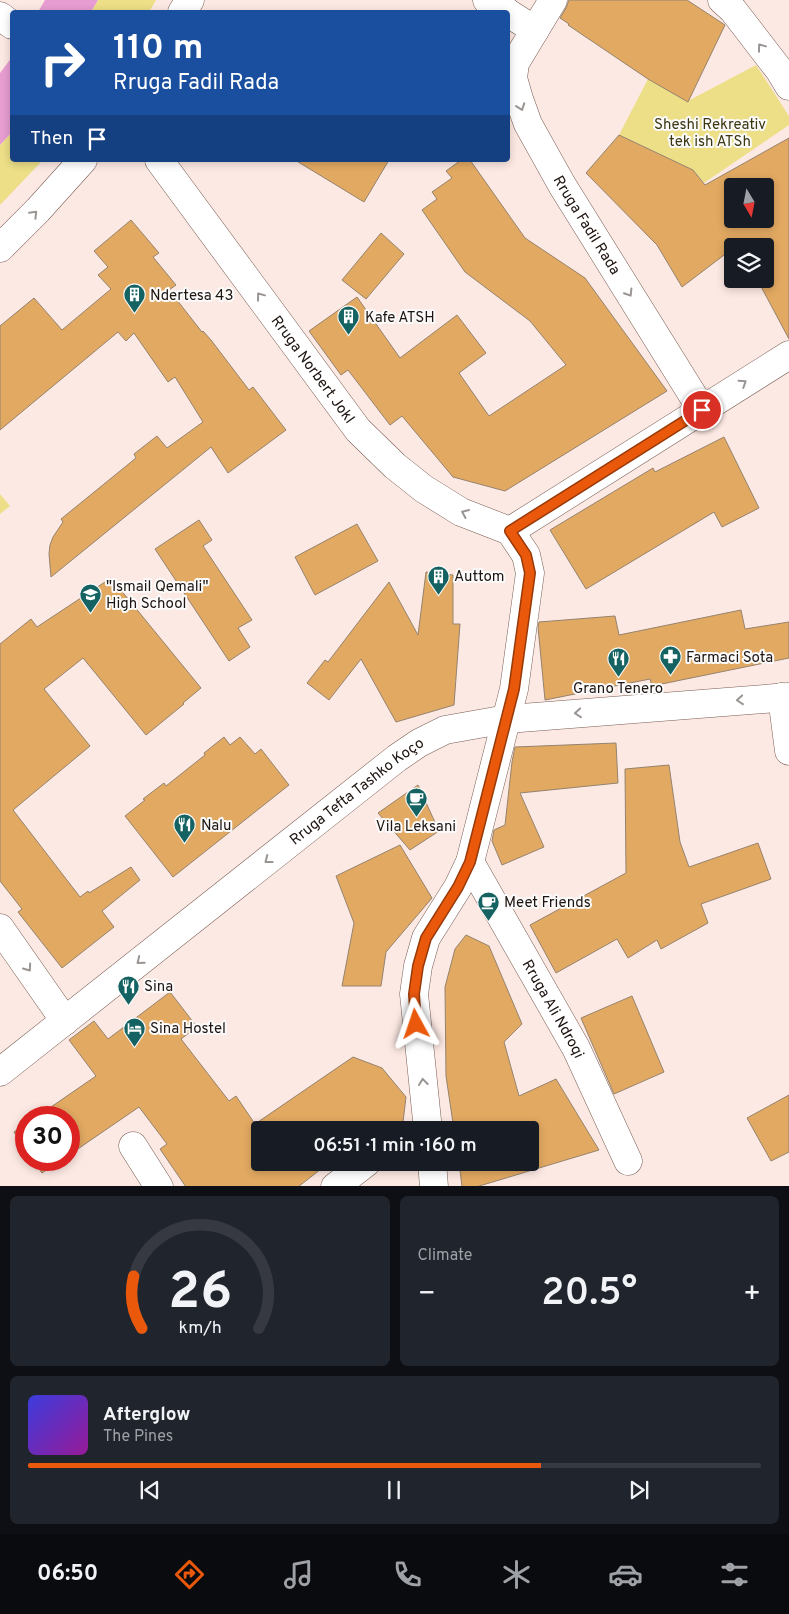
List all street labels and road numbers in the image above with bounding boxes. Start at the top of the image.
street label: Rruga Fadil Rada [548,173,624,279]
street label: Rruga Norbert Jokl [266,312,358,428]
street label: Rruga Tefta Tashko Koço [286,734,428,850]
street label: Rruga Ali Ndroqi [517,957,587,1062]

